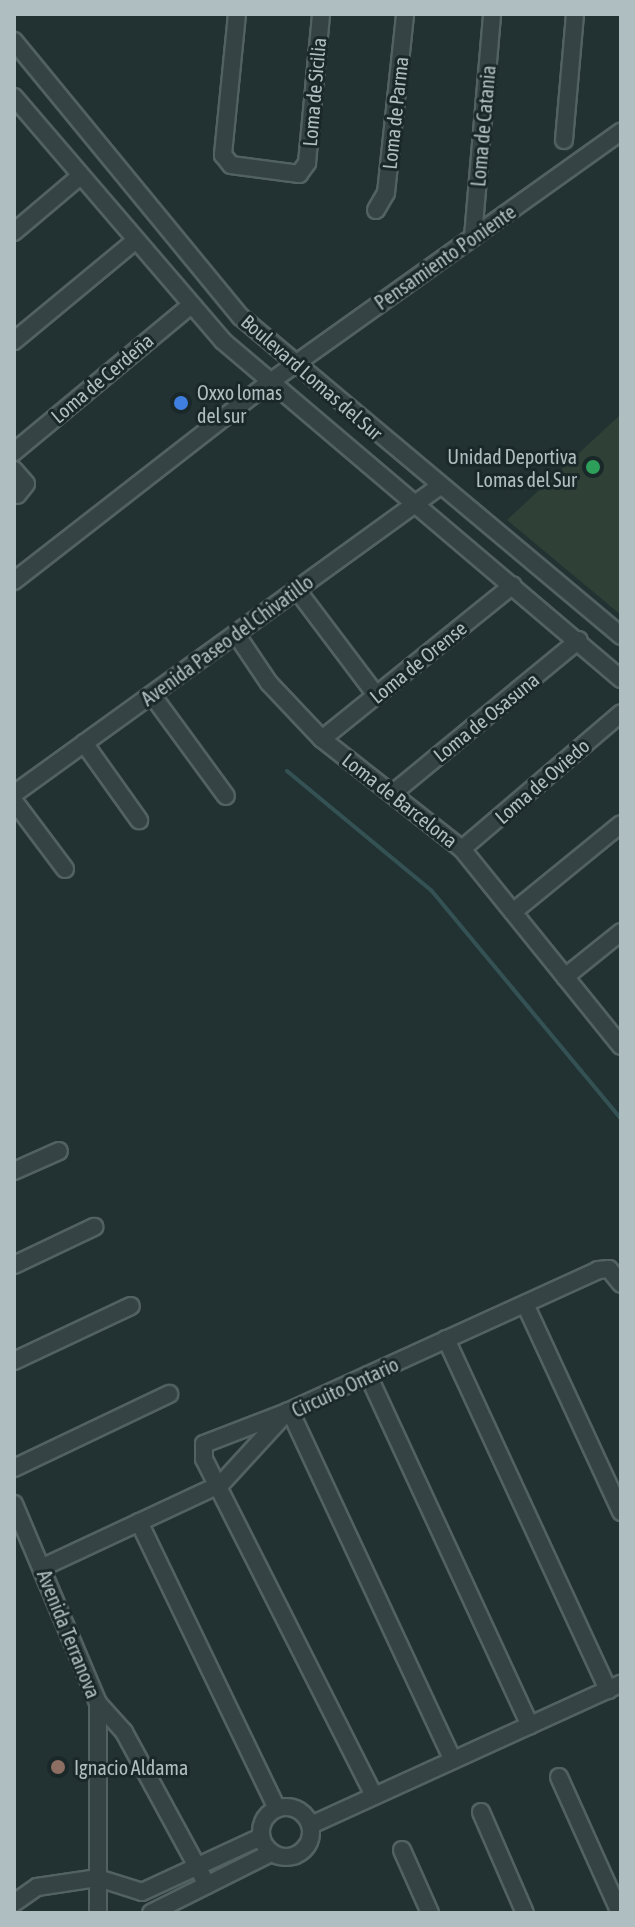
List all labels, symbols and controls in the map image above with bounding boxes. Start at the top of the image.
street label: Loma de Sicilia [297,37,331,147]
street label: Loma de Parma [377,55,413,171]
street label: Loma de Catania [466,64,500,188]
street label: Pensamiento Poniente [370,199,520,315]
street label: Boulevard Lomas del Sur [237,309,387,445]
street label: Loma de Cerdeña [46,328,158,428]
place label: Oxxo lomas del sur [197,380,282,427]
marker: Oxxo lomas del sur [172,394,190,412]
place label: Unidad Deportiva Lomas del Sur [447,444,577,491]
marker: Unidad Deportiva Lomas del Sur [584,458,602,476]
street label: Avenida Paseo del Chivatillo [136,569,318,711]
street label: Loma de Orense [365,616,471,708]
street label: Loma de Osasuna [428,667,544,767]
street label: Loma de Oviedo [490,733,594,829]
street label: Loma de Barcelona [338,748,462,852]
street label: Circuito Ontario [288,1352,402,1422]
street label: Avenida Terranova [32,1566,106,1702]
place label: Ignacio Aldama [74,1755,188,1779]
marker: Ignacio Aldama [49,1758,67,1776]

